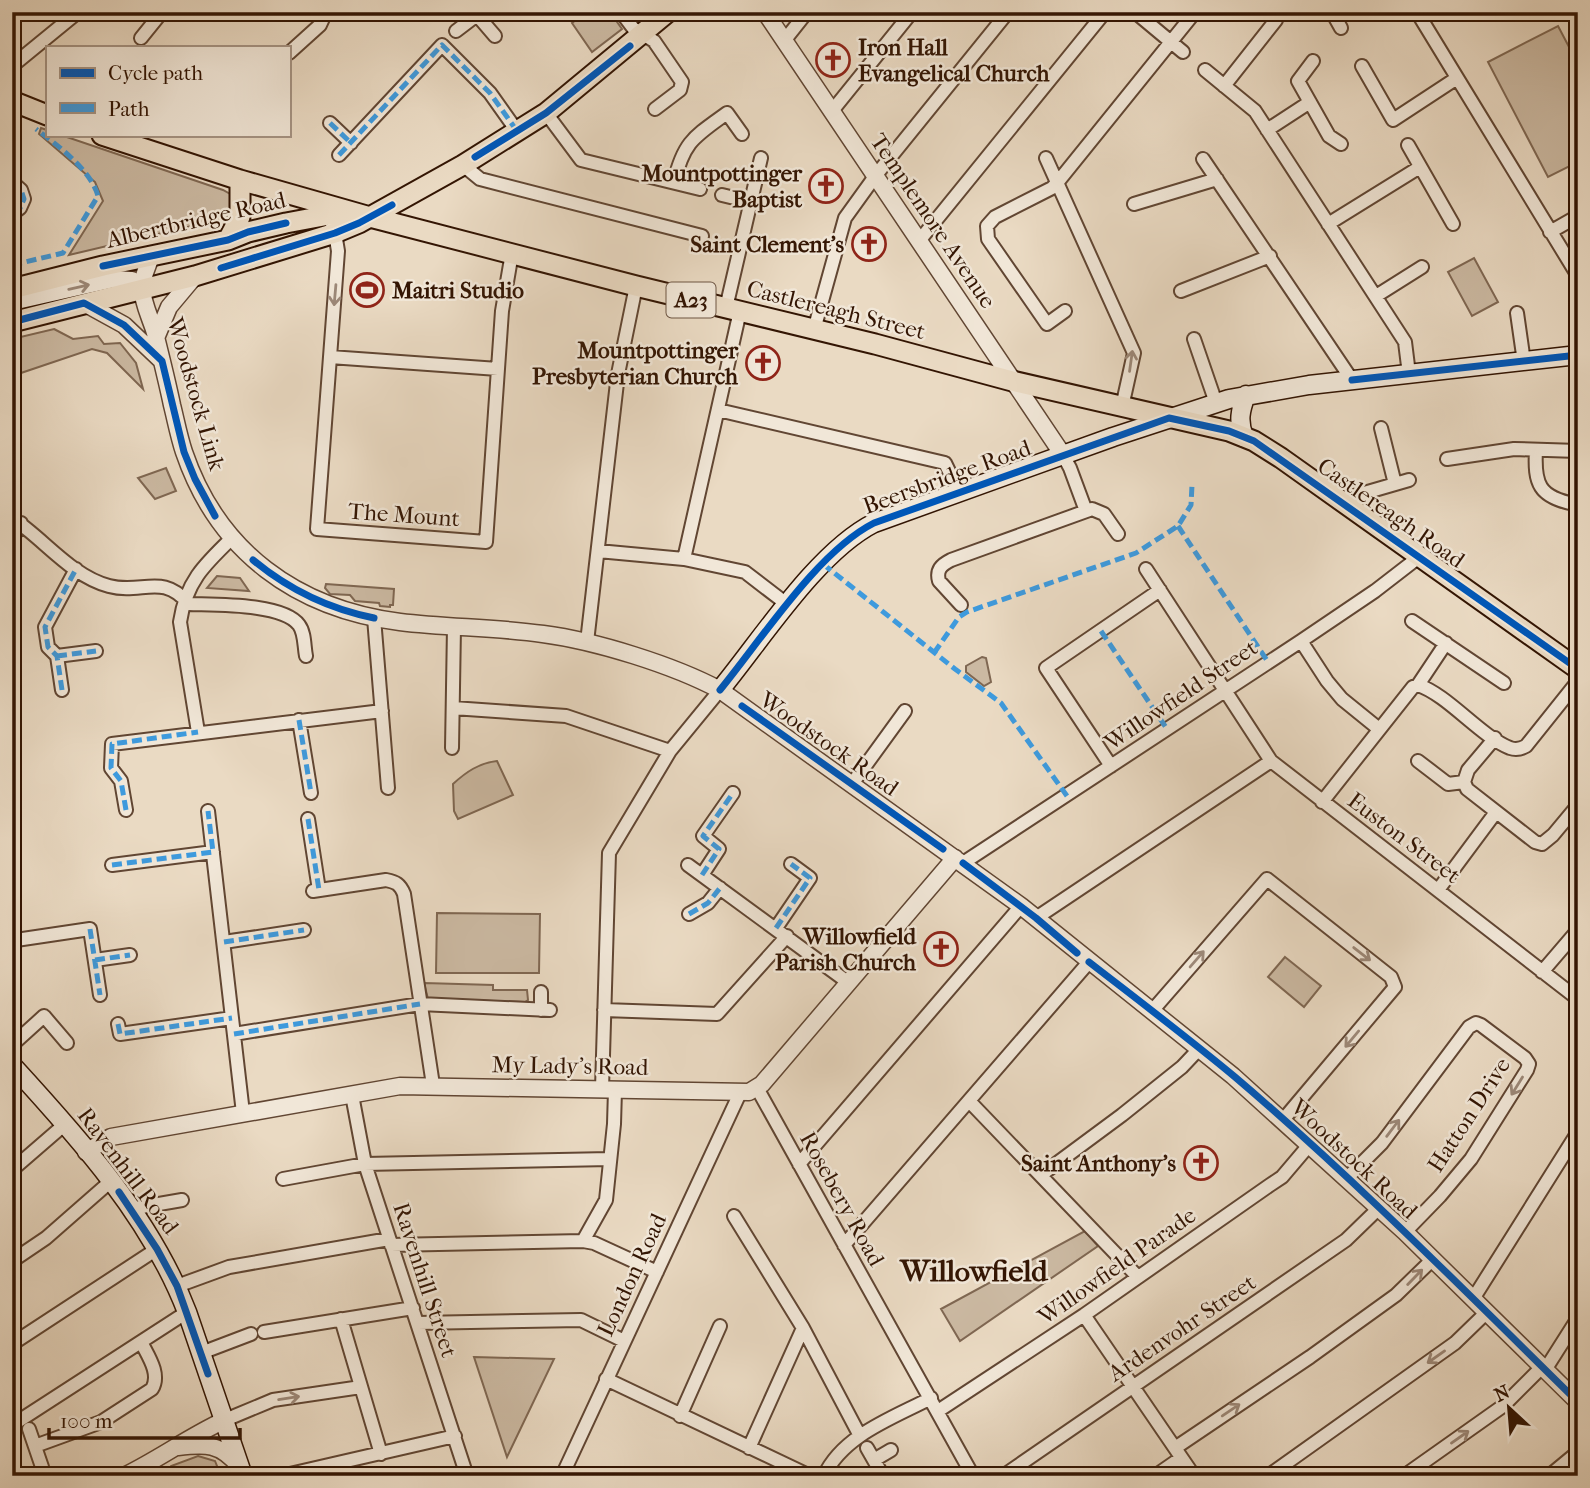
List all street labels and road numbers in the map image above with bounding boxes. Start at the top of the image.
street label: Templemore Avenue [865,129,1001,313]
street label: Albertbridge Road [103,186,289,254]
street label: Castlereagh Street [744,275,928,345]
road number: A23 [666,282,716,318]
street label: Woodstock Link [161,313,231,475]
street label: Beersbridge Road [859,434,1035,520]
street label: Castlereagh Road [1312,452,1470,574]
street label: The Mount [347,498,461,532]
street label: Willowfield Street [1099,634,1263,757]
street label: Woodstock Road [754,686,904,802]
street label: Euston Street [1342,787,1466,889]
street label: My Lady's Road [491,1051,649,1081]
street label: Hatton Drive [1422,1053,1516,1177]
street label: Woodstock Road [1284,1093,1423,1225]
street label: Ravenhill Road [72,1102,185,1240]
street label: Rosebery Road [794,1127,890,1271]
street label: Ravenhill Street [387,1199,463,1361]
street label: Willowfield Parade [1032,1201,1201,1331]
street label: London Road [592,1209,672,1341]
street label: Ardenvohr Street [1102,1269,1261,1388]

